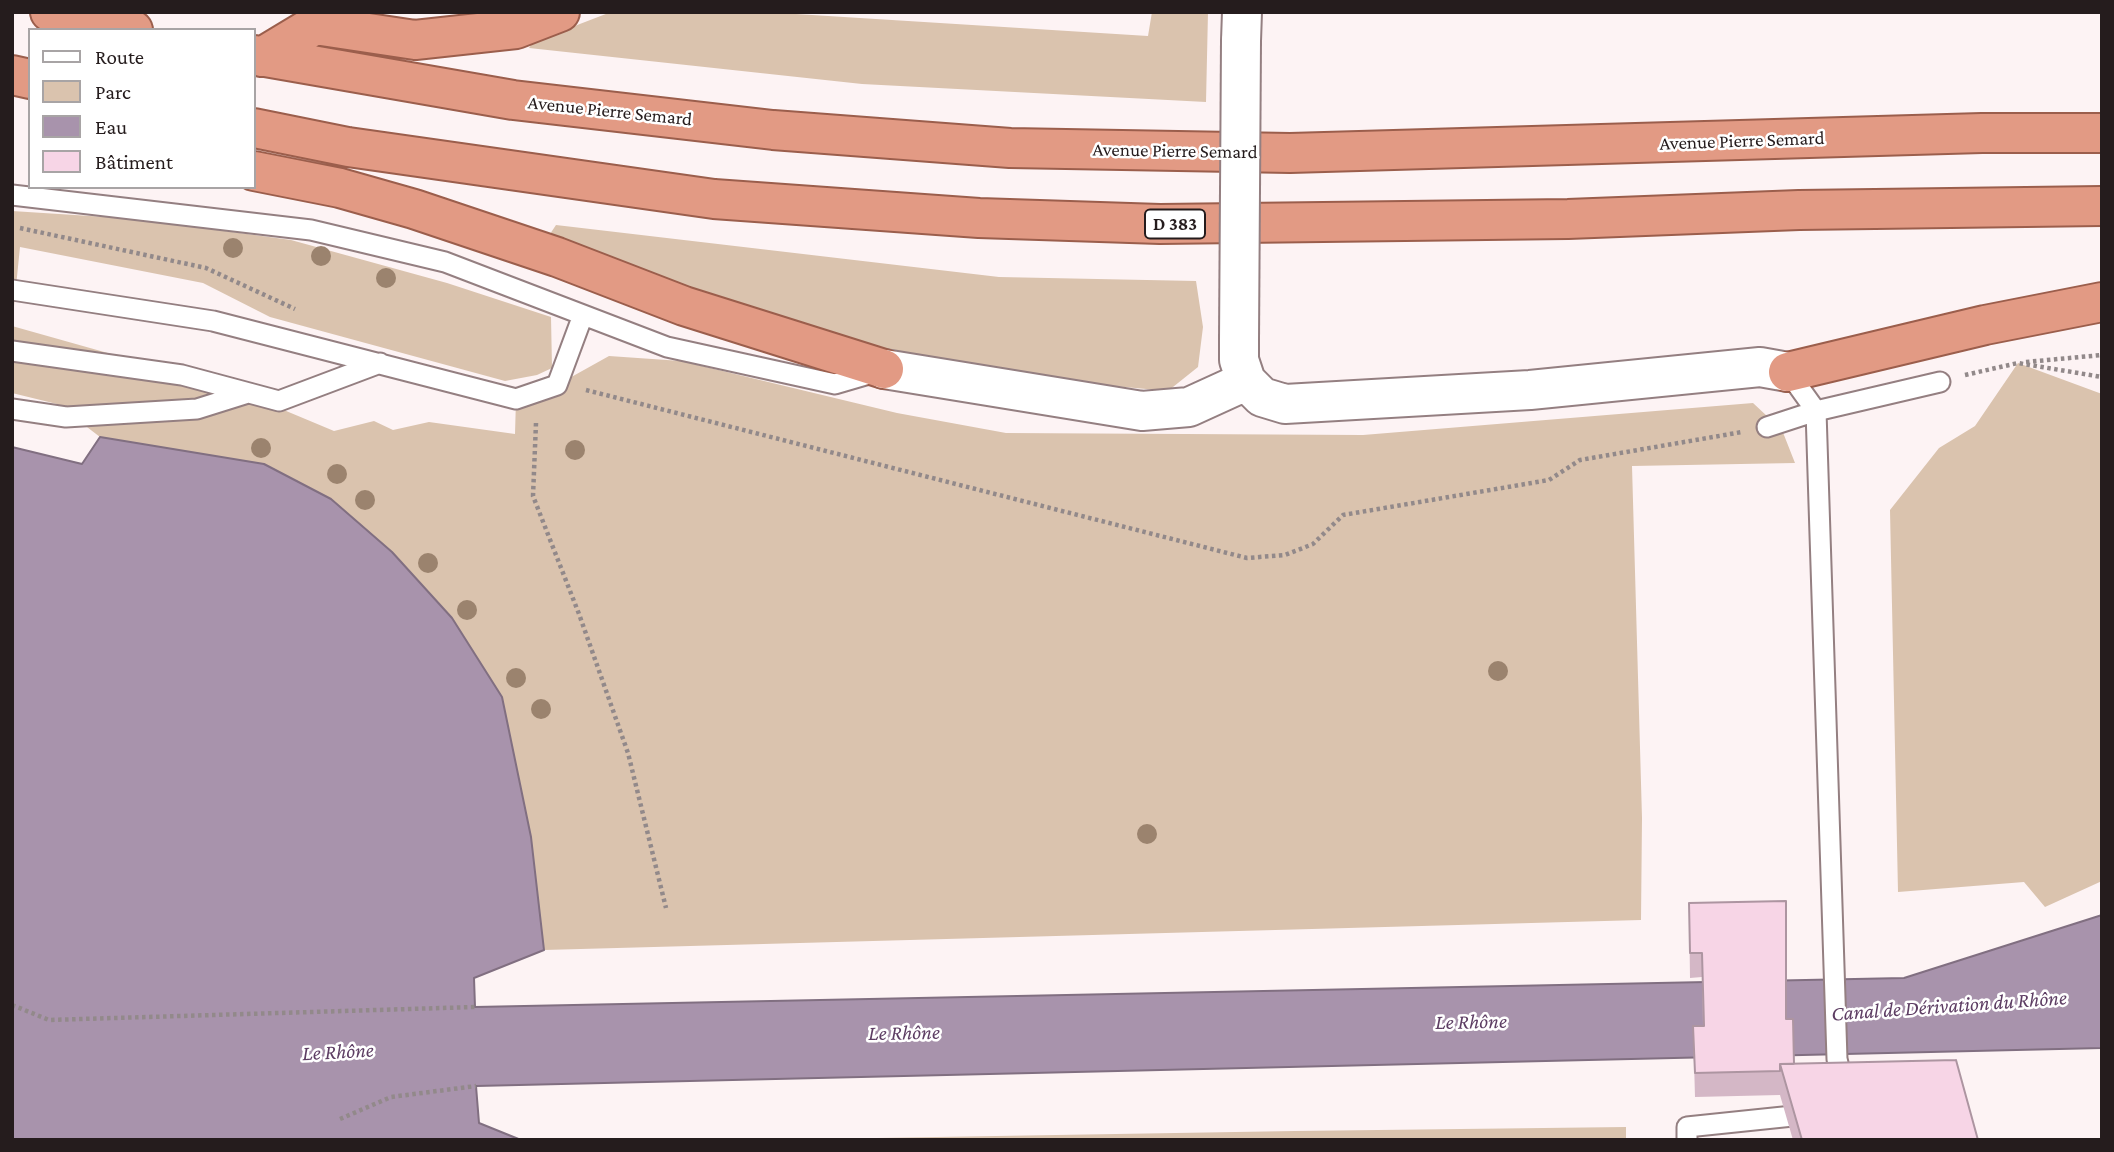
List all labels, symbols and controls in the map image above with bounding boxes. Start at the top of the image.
legend [28,28,256,189]
text: Route [95,45,144,69]
text: Parc [95,80,131,104]
street label: Avenue Pierre Semard [527,91,693,131]
text: Eau [95,115,127,139]
street label: Avenue Pierre Semard [1659,127,1825,155]
street label: Avenue Pierre Semard [1092,138,1258,164]
text: Bâtiment [95,150,173,174]
road number: D 383 [1145,210,1205,238]
water label: Canal de Dérivation du Rhône [1830,985,2068,1027]
water label: Le Rhône [1435,1009,1507,1035]
water label: Le Rhône [868,1020,940,1046]
water label: Le Rhône [302,1038,374,1066]

